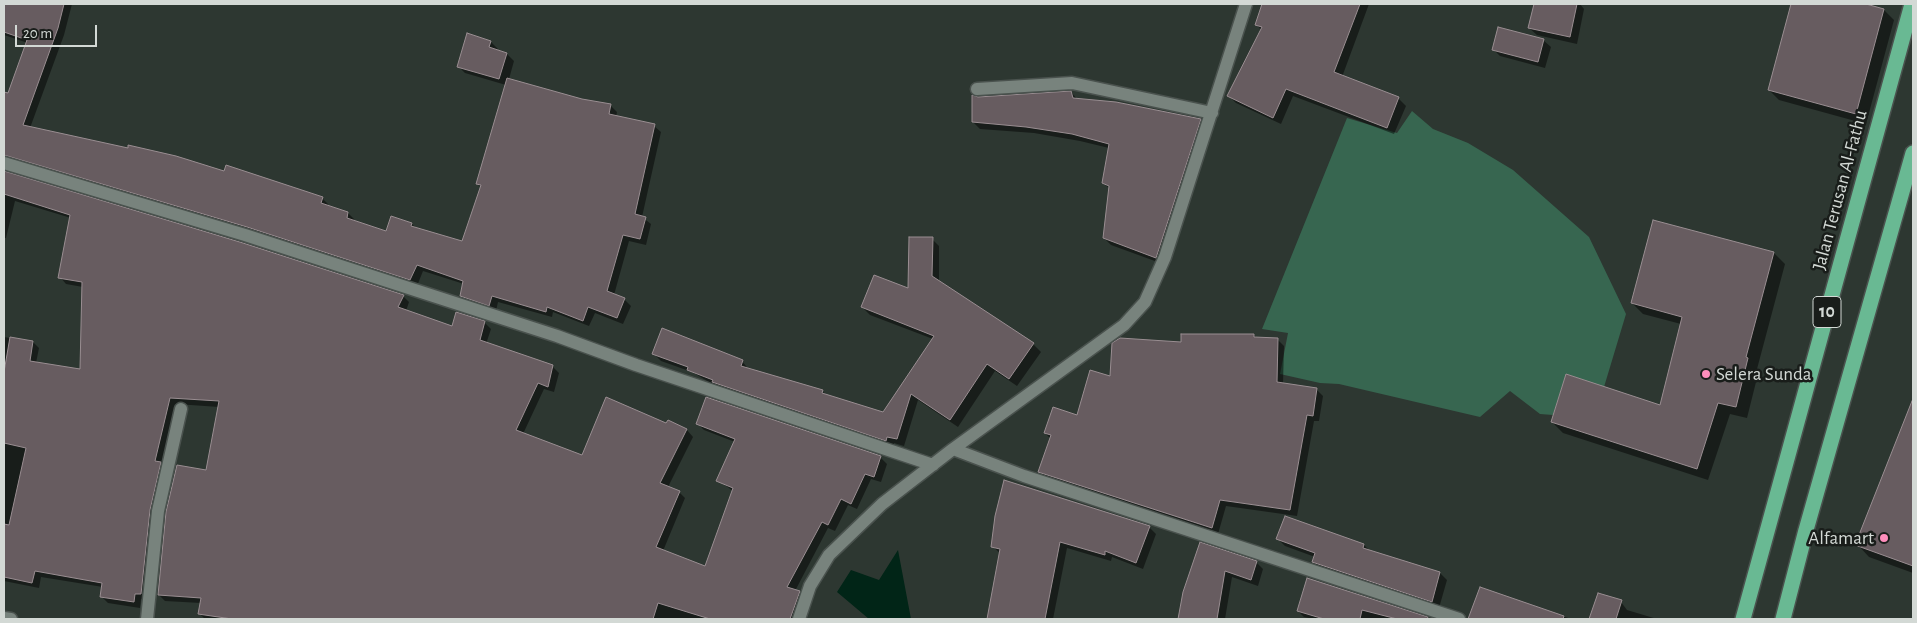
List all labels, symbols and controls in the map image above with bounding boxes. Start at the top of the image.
scale bar [18,15,100,47]
text: 20 m [23,26,52,41]
street label: Jalan Terusan Al-Fathu [1808,107,1872,273]
road number: 10 [1813,296,1841,328]
place label: Selera Sunda [1716,363,1812,385]
marker: Selera Sunda [1700,368,1712,380]
place label: Alfamart [1808,527,1874,549]
marker: Alfamart [1878,532,1890,544]

